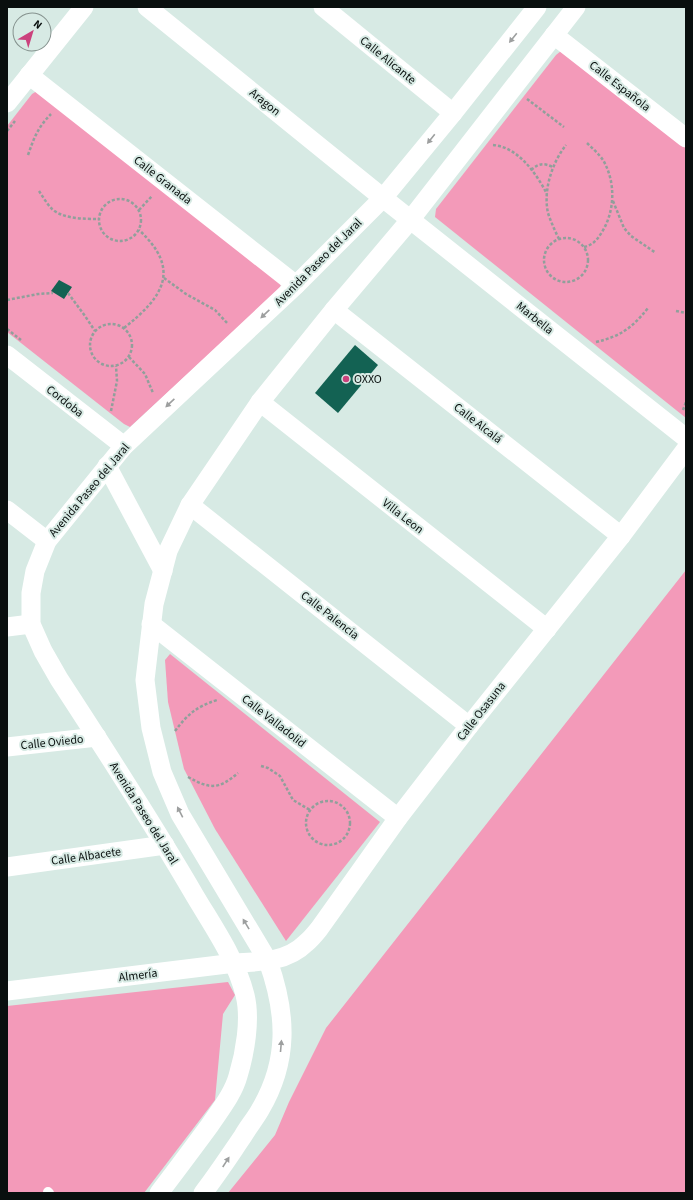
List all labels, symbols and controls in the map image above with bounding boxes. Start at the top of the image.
north arrow [12,12,52,52]
text: N [30,16,45,33]
street label: Calle Alicante [356,32,419,88]
one-way arrow [508,32,517,43]
street label: Calle Española [586,57,654,116]
street label: Aragon [246,85,284,120]
one-way arrow [427,134,436,144]
street label: Calle Granada [130,152,196,209]
street label: Avenida Paseo del Jaral [271,215,366,310]
street label: Marbella [512,298,557,339]
one-way arrow [260,309,270,319]
place label: OXXO [354,371,382,388]
marker: OXXO [341,374,351,384]
street label: Cordoba [42,381,87,421]
one-way arrow [165,398,175,408]
street label: Calle Alcalá [450,399,506,448]
street label: Avenida Paseo del Jaral [45,440,134,541]
street label: Villa Leon [378,495,427,538]
street label: Calle Palencia [297,587,362,644]
street label: Calle Osasuna [453,678,510,744]
street label: Calle Valladolid [238,691,309,752]
street label: Calle Oviedo [20,731,84,754]
street label: Avenida Paseo del Jaral [105,759,182,868]
one-way arrow [177,806,183,818]
street label: Calle Albacete [50,843,122,870]
one-way arrow [243,918,250,930]
street label: Almería [118,965,158,986]
one-way arrow [278,1040,285,1052]
one-way arrow [222,1157,230,1167]

